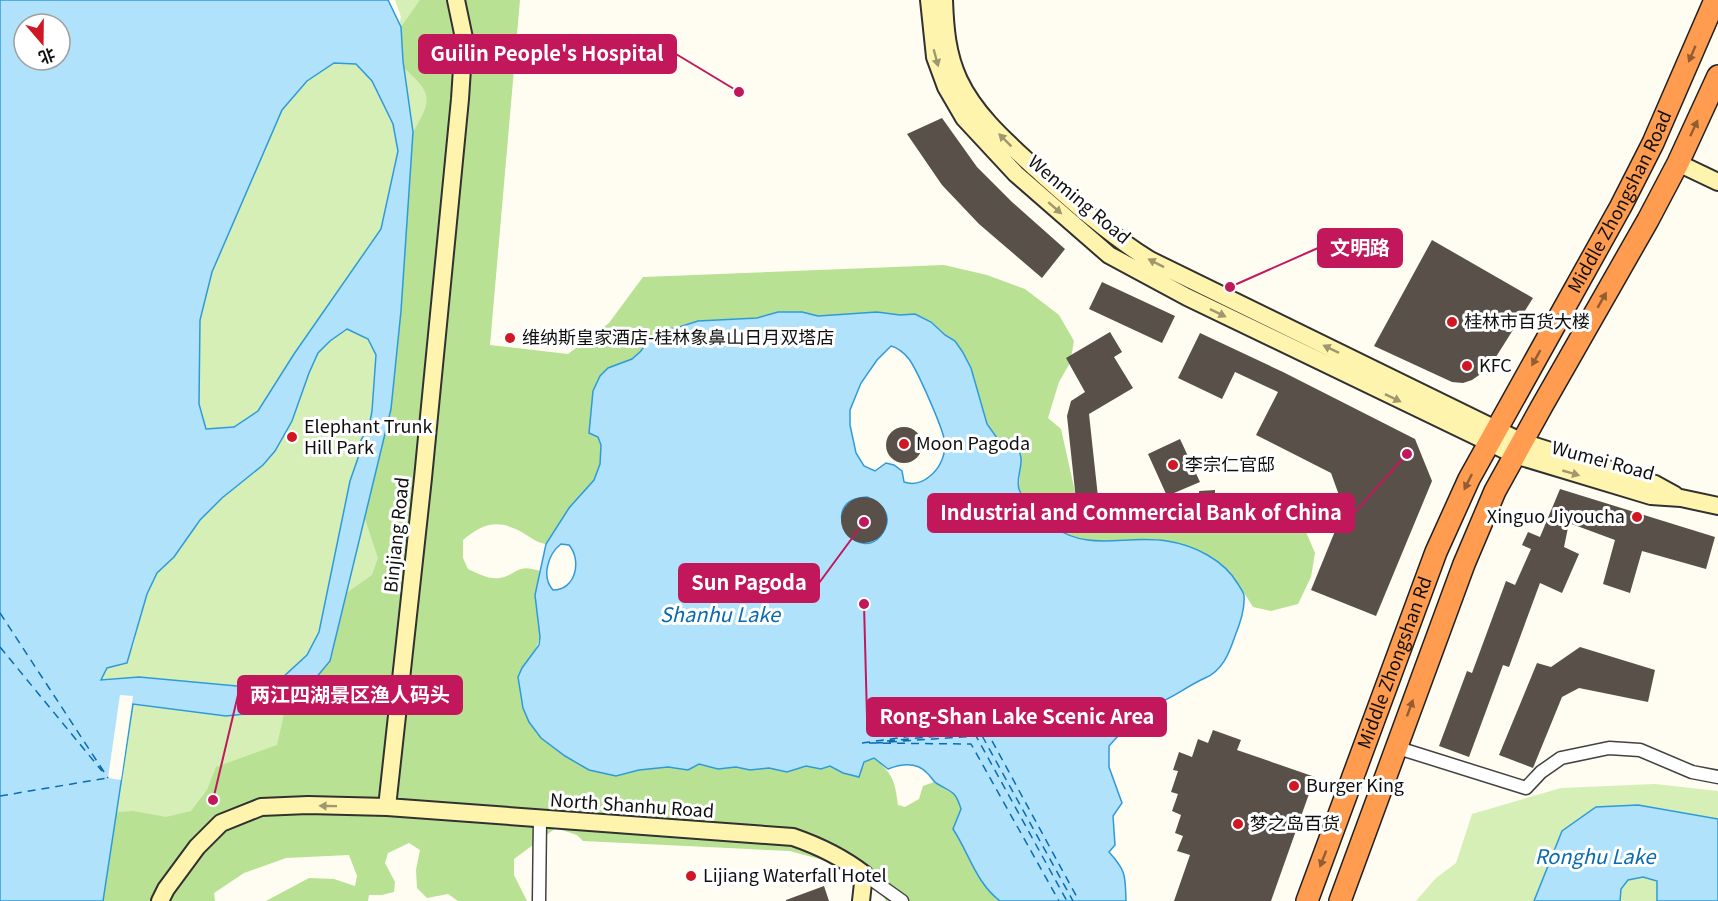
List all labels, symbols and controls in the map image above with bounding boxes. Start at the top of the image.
north arrow [12,12,72,72]
callout: Guilin People's Hospital [419,35,676,73]
text: Guilin People's Hospital [430,38,664,67]
text: 北 [36,43,59,71]
one-way arrow [1687,45,1696,63]
one-way arrow [932,49,941,67]
street label: Middle Zhongshan Road [1560,106,1677,297]
one-way arrow [1689,118,1699,136]
one-way arrow [999,133,1013,147]
street label: Wenming Road [1023,148,1137,249]
one-way arrow [1047,201,1062,214]
callout: 文明路 [1318,229,1402,267]
text: 文明路 [1330,232,1390,261]
one-way arrow [1147,258,1164,268]
one-way arrow [1597,292,1608,308]
place label: 桂林市百货大楼 [1464,307,1590,333]
one-way arrow [1210,308,1227,317]
marker: 桂林市百货大楼 [1445,315,1459,329]
place label: 维纳斯皇家酒店-桂林象鼻山日月双塔店 [522,323,834,349]
marker: 维纳斯皇家酒店-桂林象鼻山日月双塔店 [503,331,517,345]
one-way arrow [1322,344,1339,354]
one-way arrow [1531,350,1541,367]
place label: KFC [1479,351,1512,377]
marker: KFC [1460,359,1474,373]
one-way arrow [1385,393,1402,402]
place label: Elephant Trunk Hill Park [304,412,432,459]
place label: Moon Pagoda [916,429,1030,455]
marker: Elephant Trunk Hill Park [285,430,299,444]
street label: Wumei Road [1549,433,1658,485]
marker: Moon Pagoda [897,437,911,451]
place label: 李宗仁官邸 [1185,450,1275,476]
marker: 李宗仁官邸 [1166,458,1180,472]
one-way arrow [1562,469,1580,478]
one-way arrow [1464,473,1473,490]
street label: Binjiang Road [376,476,414,594]
callout: Industrial and Commercial Bank of China [928,494,1354,532]
text: Industrial and Commercial Bank of China [940,497,1342,526]
place label: Xinguo Jiyoucha [1487,502,1625,528]
marker: Xinguo Jiyoucha [1630,510,1644,524]
callout: Sun Pagoda [679,564,819,602]
text: Sun Pagoda [691,567,807,596]
street label: Middle Zhongshan Rd [1349,572,1437,752]
water label: Shanhu Lake [660,599,782,628]
callout: 两江四湖景区渔人码头 [238,676,462,714]
text: 两江四湖景区渔人码头 [250,679,450,708]
callout: Rong-Shan Lake Scenic Area [867,698,1166,736]
one-way arrow [1406,699,1415,717]
text: Rong-Shan Lake Scenic Area [880,701,1154,730]
place label: Burger King [1306,771,1404,797]
marker: Burger King [1287,779,1301,793]
street label: North Shanhu Road [549,785,715,823]
one-way arrow [319,801,338,810]
place label: 梦之岛百货 [1250,809,1340,835]
marker: 梦之岛百货 [1231,817,1245,831]
water label: Ronghu Lake [1535,841,1657,870]
one-way arrow [1317,851,1327,869]
place label: Lijiang Waterfall Hotel [703,861,887,887]
marker: Lijiang Waterfall Hotel [684,869,698,883]

